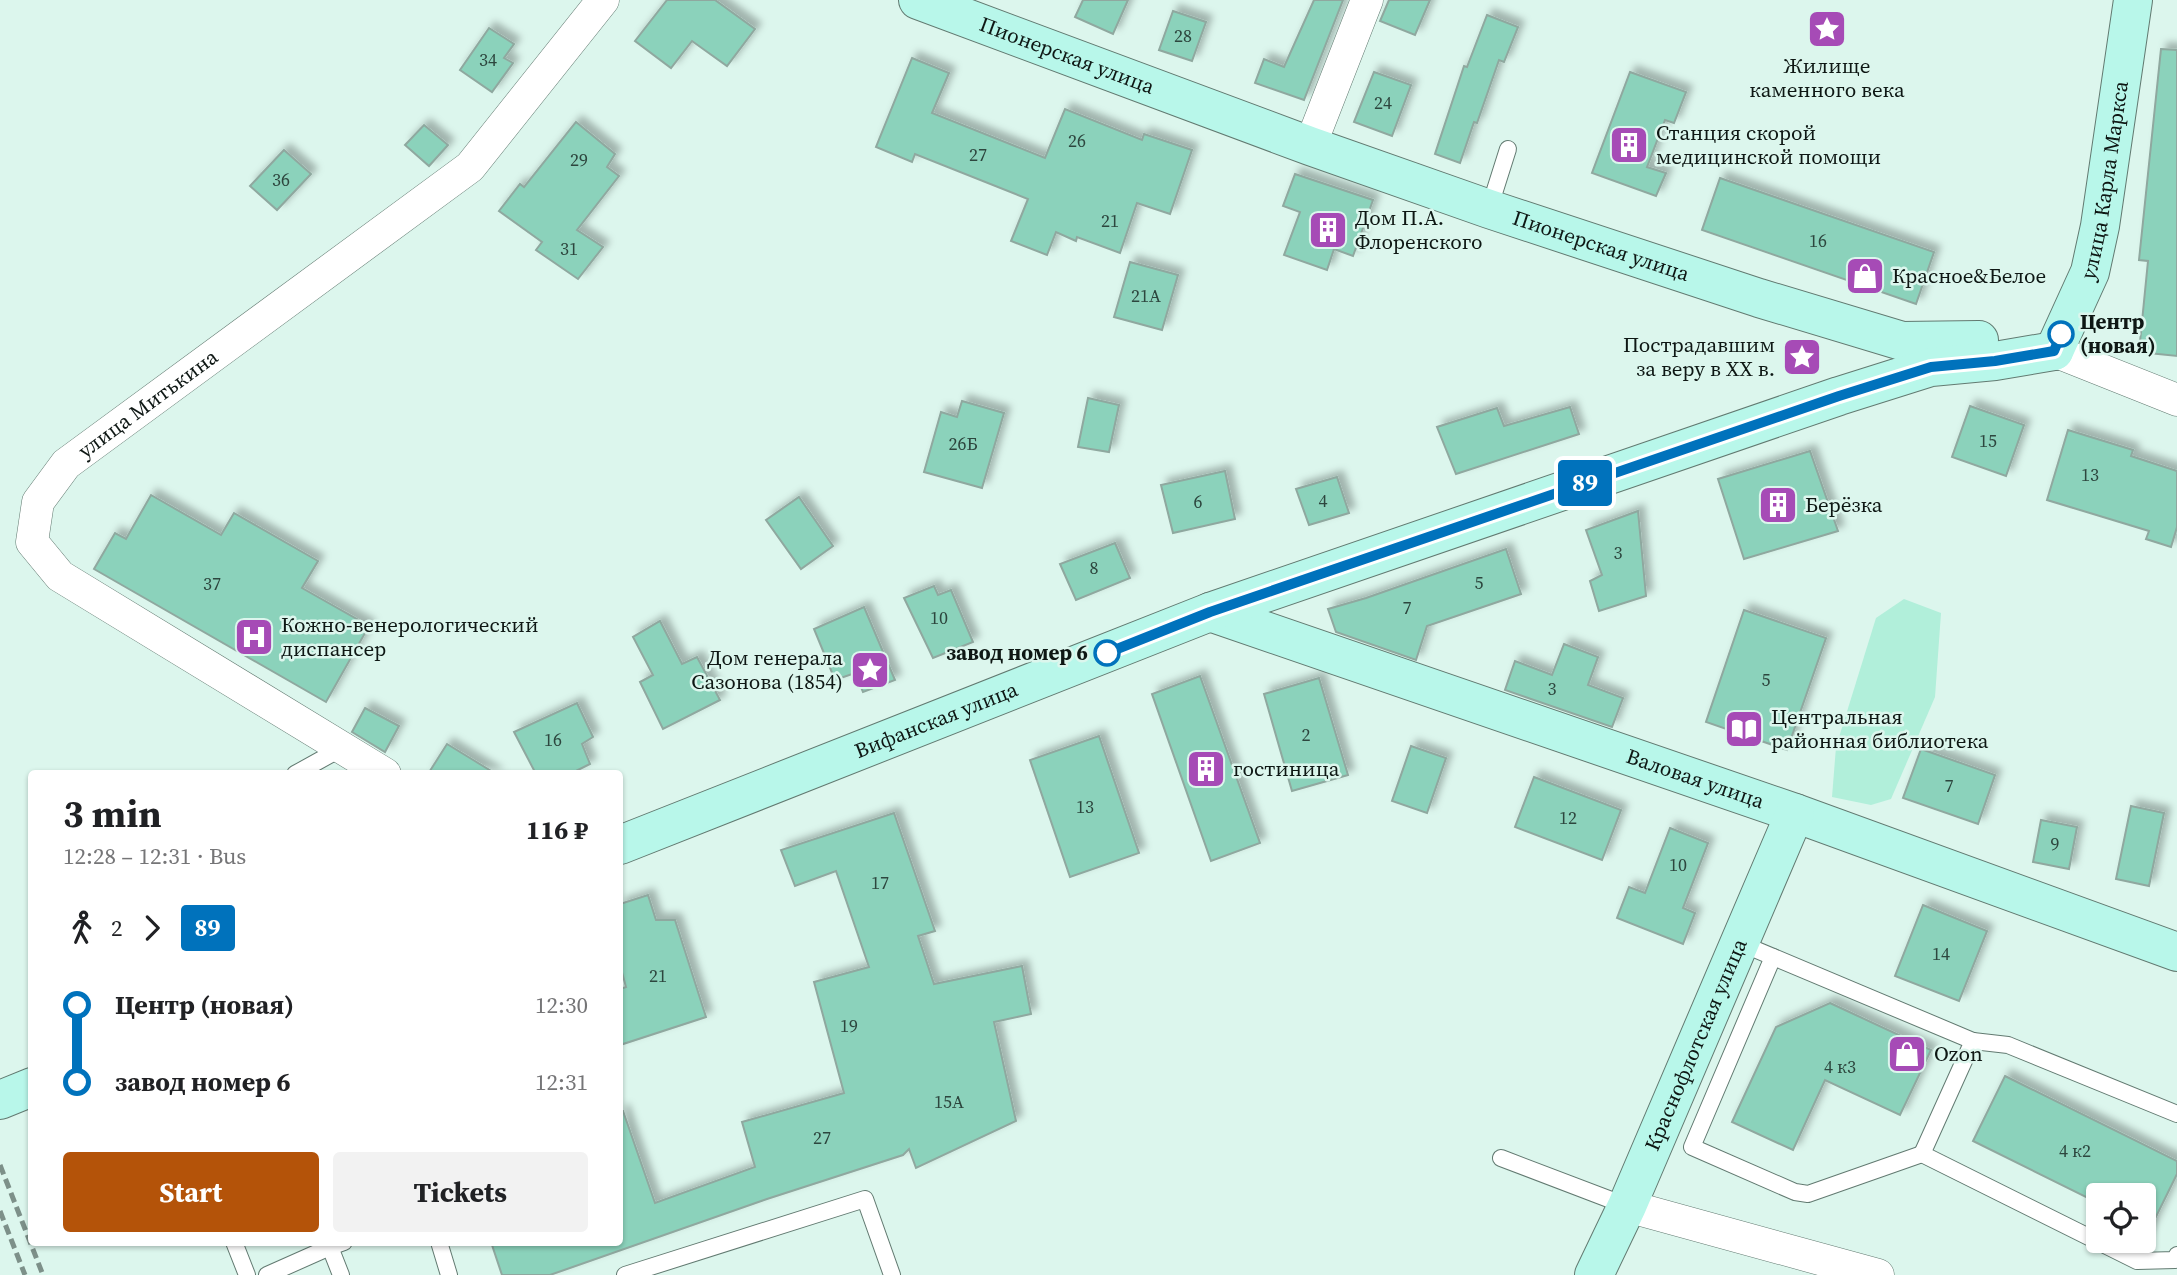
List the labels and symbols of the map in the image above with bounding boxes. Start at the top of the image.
place icon: Жилище каменного века [1806,8,1848,50]
street label: Пионерская улица [976,9,1159,101]
house number: 28 [1174,23,1192,48]
house number: 34 [479,47,497,72]
place label: Жилище каменного века [1749,51,1905,104]
street label: улица Карла Маркса [2073,79,2135,284]
house number: 24 [1374,90,1392,115]
place label: Станция скорой медицинской помощи [1656,118,1881,171]
building icon: Станция скорой медицинской помощи [1608,124,1650,166]
house number: 26 [1068,128,1086,153]
house number: 27 [969,142,987,167]
house number: 29 [570,147,588,172]
house number: 36 [272,167,290,192]
place label: Дом П.А. Флоренского [1355,203,1483,256]
street label: Пионерская улица [1509,203,1694,288]
house number: 21 [1101,208,1119,233]
building icon: Дом П.А. Флоренского [1307,209,1349,251]
house number: 16 [1809,228,1827,253]
house number: 31 [560,236,578,261]
shop icon: Красное&Белое [1844,255,1886,297]
place label: Красное&Белое [1892,261,2046,290]
house number: 21А [1131,283,1161,308]
place label: Центр (новая) [2080,307,2156,360]
marker: Центр (новая) [2048,321,2074,347]
place label: Пострадавшим за веру в XX в. [1623,330,1775,383]
place icon: Пострадавшим за веру в XX в. [1781,336,1823,378]
street label: улица Митькина [72,342,224,465]
house number: 15 [1979,428,1997,453]
house number: 26Б [948,431,978,456]
line badge: 89 [1554,460,1616,506]
house number: 13 [2081,462,2099,487]
building icon: Берёзка [1757,484,1799,526]
house number: 4 [1319,488,1328,513]
house number: 6 [1194,489,1203,514]
place label: Берёзка [1805,490,1883,519]
house number: 3 [1614,540,1623,565]
house number: 8 [1090,555,1099,580]
house number: 5 [1475,570,1484,595]
house number: 37 [203,571,221,596]
house number: 7 [1403,595,1412,620]
house number: 10 [930,605,948,630]
place label: Кожно-венерологический диспансер [281,610,538,663]
hospital icon: Кожно-венерологический диспансер [233,616,275,658]
place label: завод номер 6 [946,638,1088,667]
marker: завод номер 6 [1094,640,1120,666]
place label: Дом генерала Сазонова (1854) [691,643,843,696]
place icon: Дом генерала Сазонова (1854) [849,649,891,691]
house number: 5 [1762,667,1771,692]
street label: Вифанская улица [850,674,1022,765]
house number: 3 [1548,676,1557,701]
place label: Центральная районная библиотека [1771,702,1989,755]
library icon: Центральная районная библиотека [1723,708,1765,750]
house number: 2 [1302,722,1311,747]
house number: 16 [544,727,562,752]
street label: Валовая улица [1622,741,1768,815]
building icon: гостиница [1185,748,1227,790]
place label: гостиница [1233,754,1340,783]
house number: 7 [1945,773,1954,798]
house number: 13 [1076,794,1094,819]
house number: 12 [1559,805,1577,830]
house number: 9 [2051,831,2060,856]
house number: 10 [1669,852,1687,877]
house number: 17 [871,870,889,895]
street label: Краснофлотская улица [1637,934,1754,1155]
house number: 14 [1932,941,1950,966]
house number: 21 [649,963,667,988]
house number: 19 [840,1013,858,1038]
shop icon: Ozon [1886,1033,1928,1075]
place label: Ozon [1934,1039,1983,1068]
house number: 4 к3 [1824,1054,1856,1079]
house number: 15А [934,1089,964,1114]
house number: 27 [813,1125,831,1150]
house number: 4 к2 [2059,1138,2091,1163]

